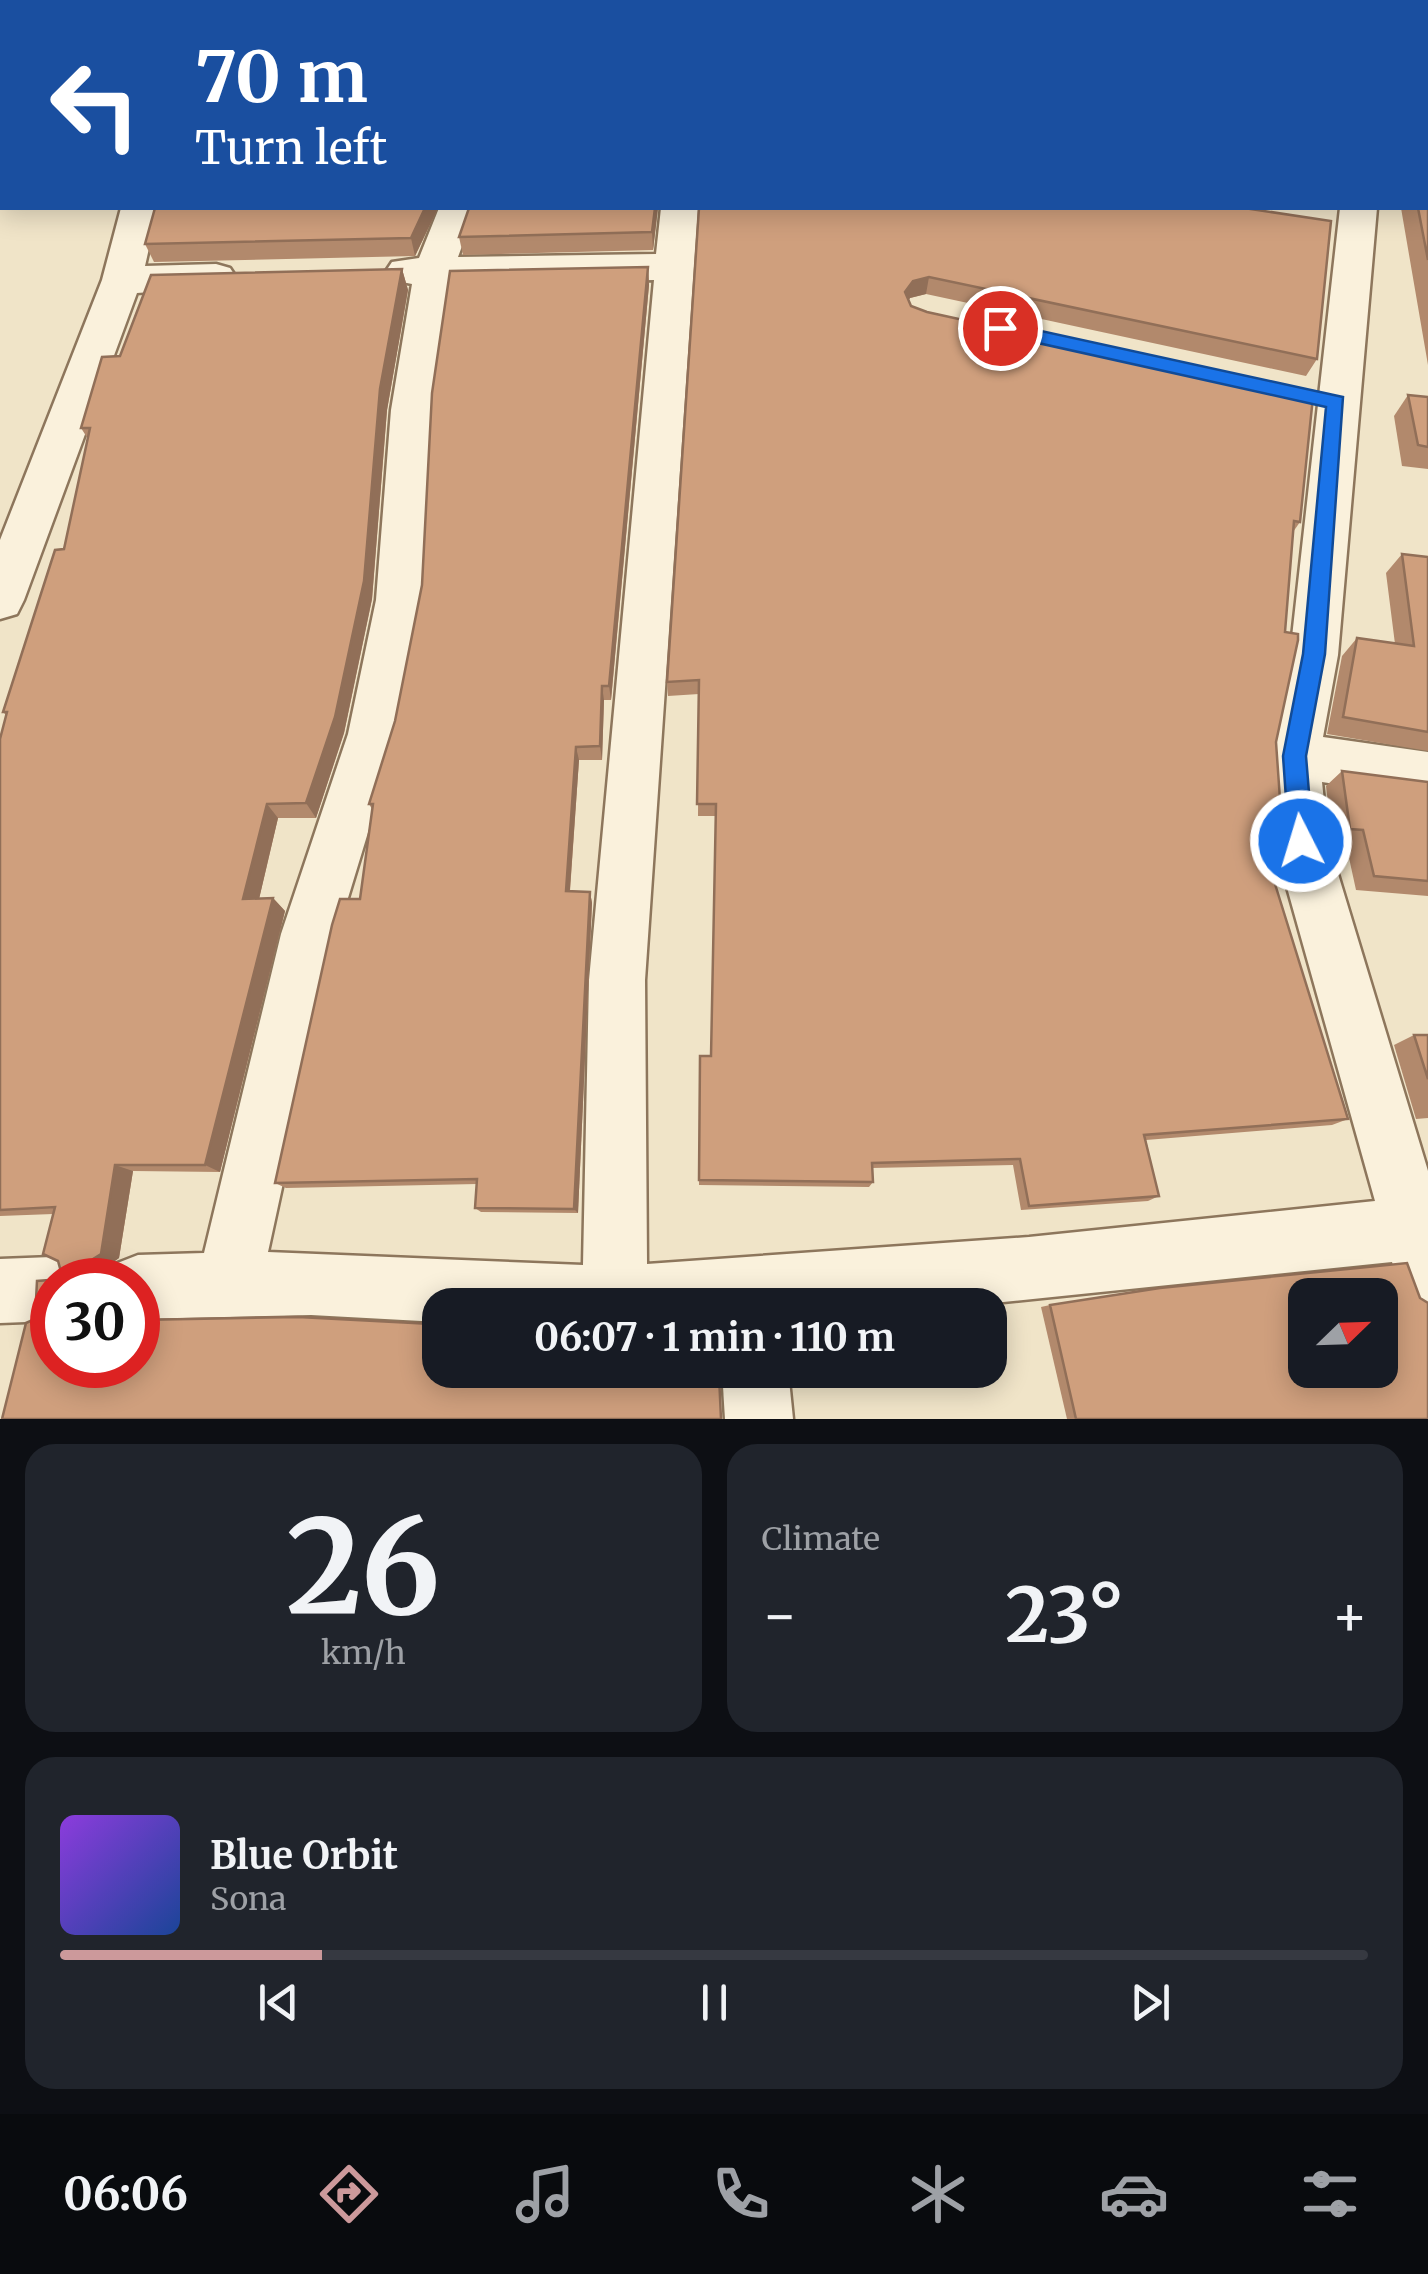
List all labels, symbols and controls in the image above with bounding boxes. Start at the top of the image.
text: 70 m [195,33,368,121]
icon: left [30,40,160,170]
text: Turn left [195,120,387,176]
pin [958,286,1043,371]
icon: arrive [973,301,1028,356]
position arrow [1249,789,1353,893]
speed limit sign: 30 [30,1258,160,1388]
north arrow [1288,1278,1398,1388]
map controls [1288,1278,1398,1388]
text: 06:07 · 1 min · 110 m [534,1314,895,1361]
text: 26 [286,1486,440,1649]
text: Climate [762,1519,880,1559]
text: 23° [1005,1568,1124,1662]
text: − [762,1581,798,1650]
text: + [1331,1581,1368,1650]
text: km/h [321,1633,406,1673]
text: Blue Orbit [210,1832,398,1879]
text: Sona [210,1879,286,1919]
icon: previous [251,1975,306,2030]
icon: pause [687,1975,742,2030]
icon: next [1123,1975,1178,2030]
icon: directions [314,2159,384,2229]
icon: music [510,2159,580,2229]
icon: phone [706,2159,776,2229]
icon: climate [903,2159,973,2229]
icon: car [1099,2159,1169,2229]
icon: filters [1295,2159,1365,2229]
text: 06:06 [63,2166,188,2222]

